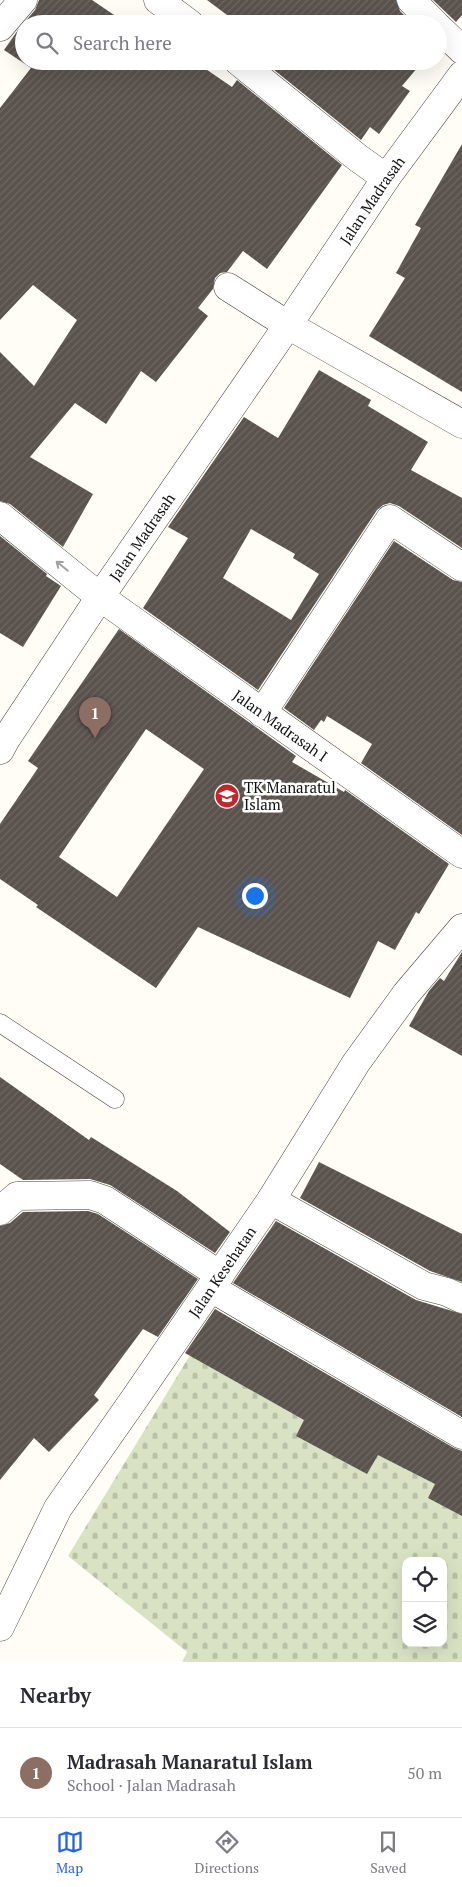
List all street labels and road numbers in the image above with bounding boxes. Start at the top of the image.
street label: Jalan Madrasah [335,152,409,248]
street label: Jalan Madrasah [104,489,179,585]
street label: Jalan Madrasah I [229,685,332,766]
street label: Jalan Kesehatan [183,1222,260,1321]

